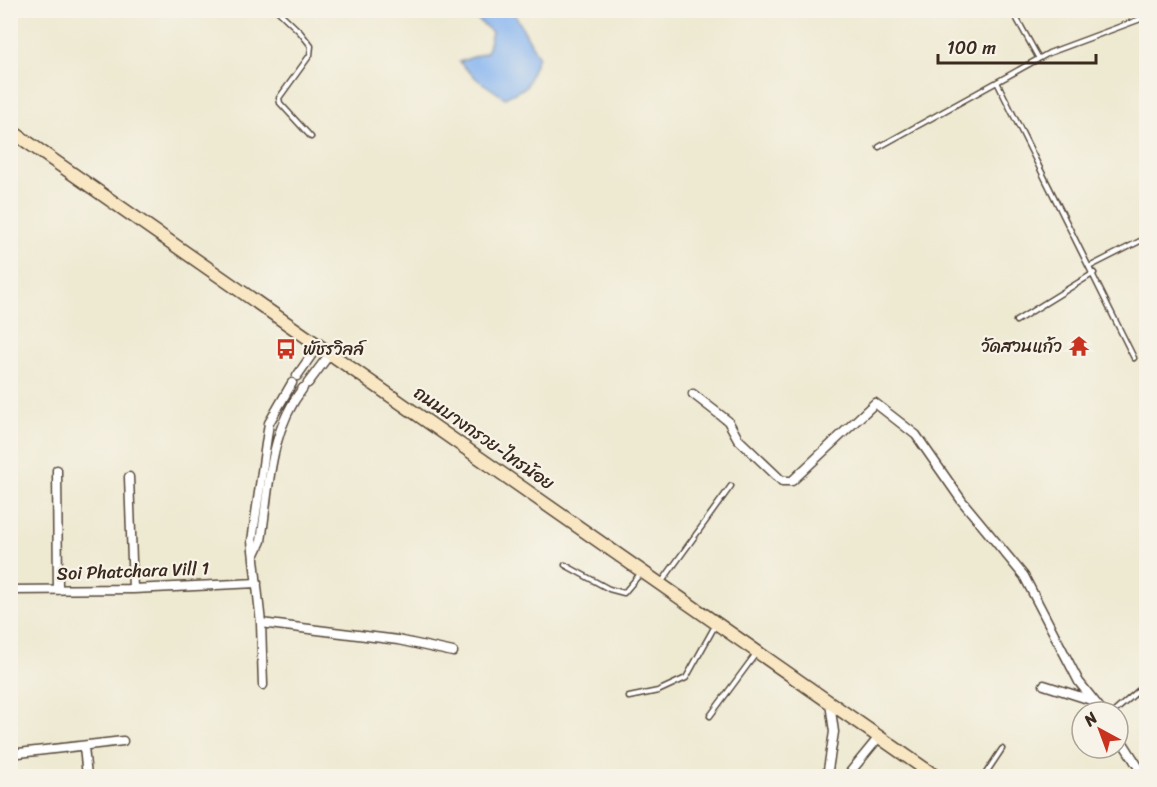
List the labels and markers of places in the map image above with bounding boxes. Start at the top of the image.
place label: วัดสวนแก้ว [981,330,1062,362]
place label: พัชรวิลล์ [303,333,367,365]
temple icon: วัดสวนแก้ว [1067,334,1091,358]
bus stop icon: พัชรวิลล์ [274,337,298,361]

